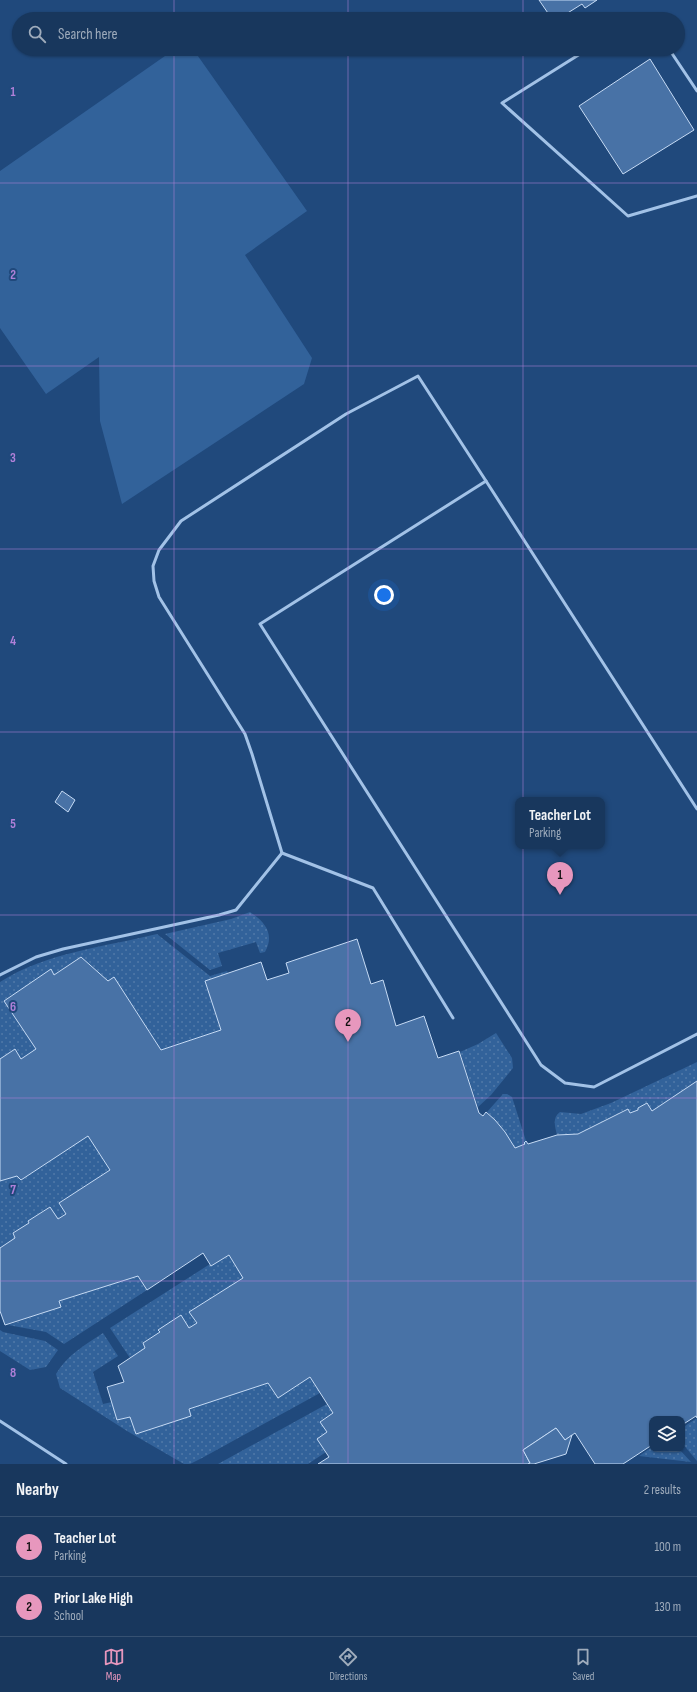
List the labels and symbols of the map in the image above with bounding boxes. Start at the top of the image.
text: 1 [10,84,16,100]
text: 2 [10,267,16,283]
text: 3 [10,450,16,466]
your location [374,585,394,605]
text: 4 [10,633,16,649]
text: 5 [10,816,16,832]
pin: 1 [547,862,573,895]
text: 6 [10,999,16,1015]
pin: 2 [335,1009,361,1042]
text: 7 [10,1182,16,1198]
text: 8 [10,1365,16,1381]

